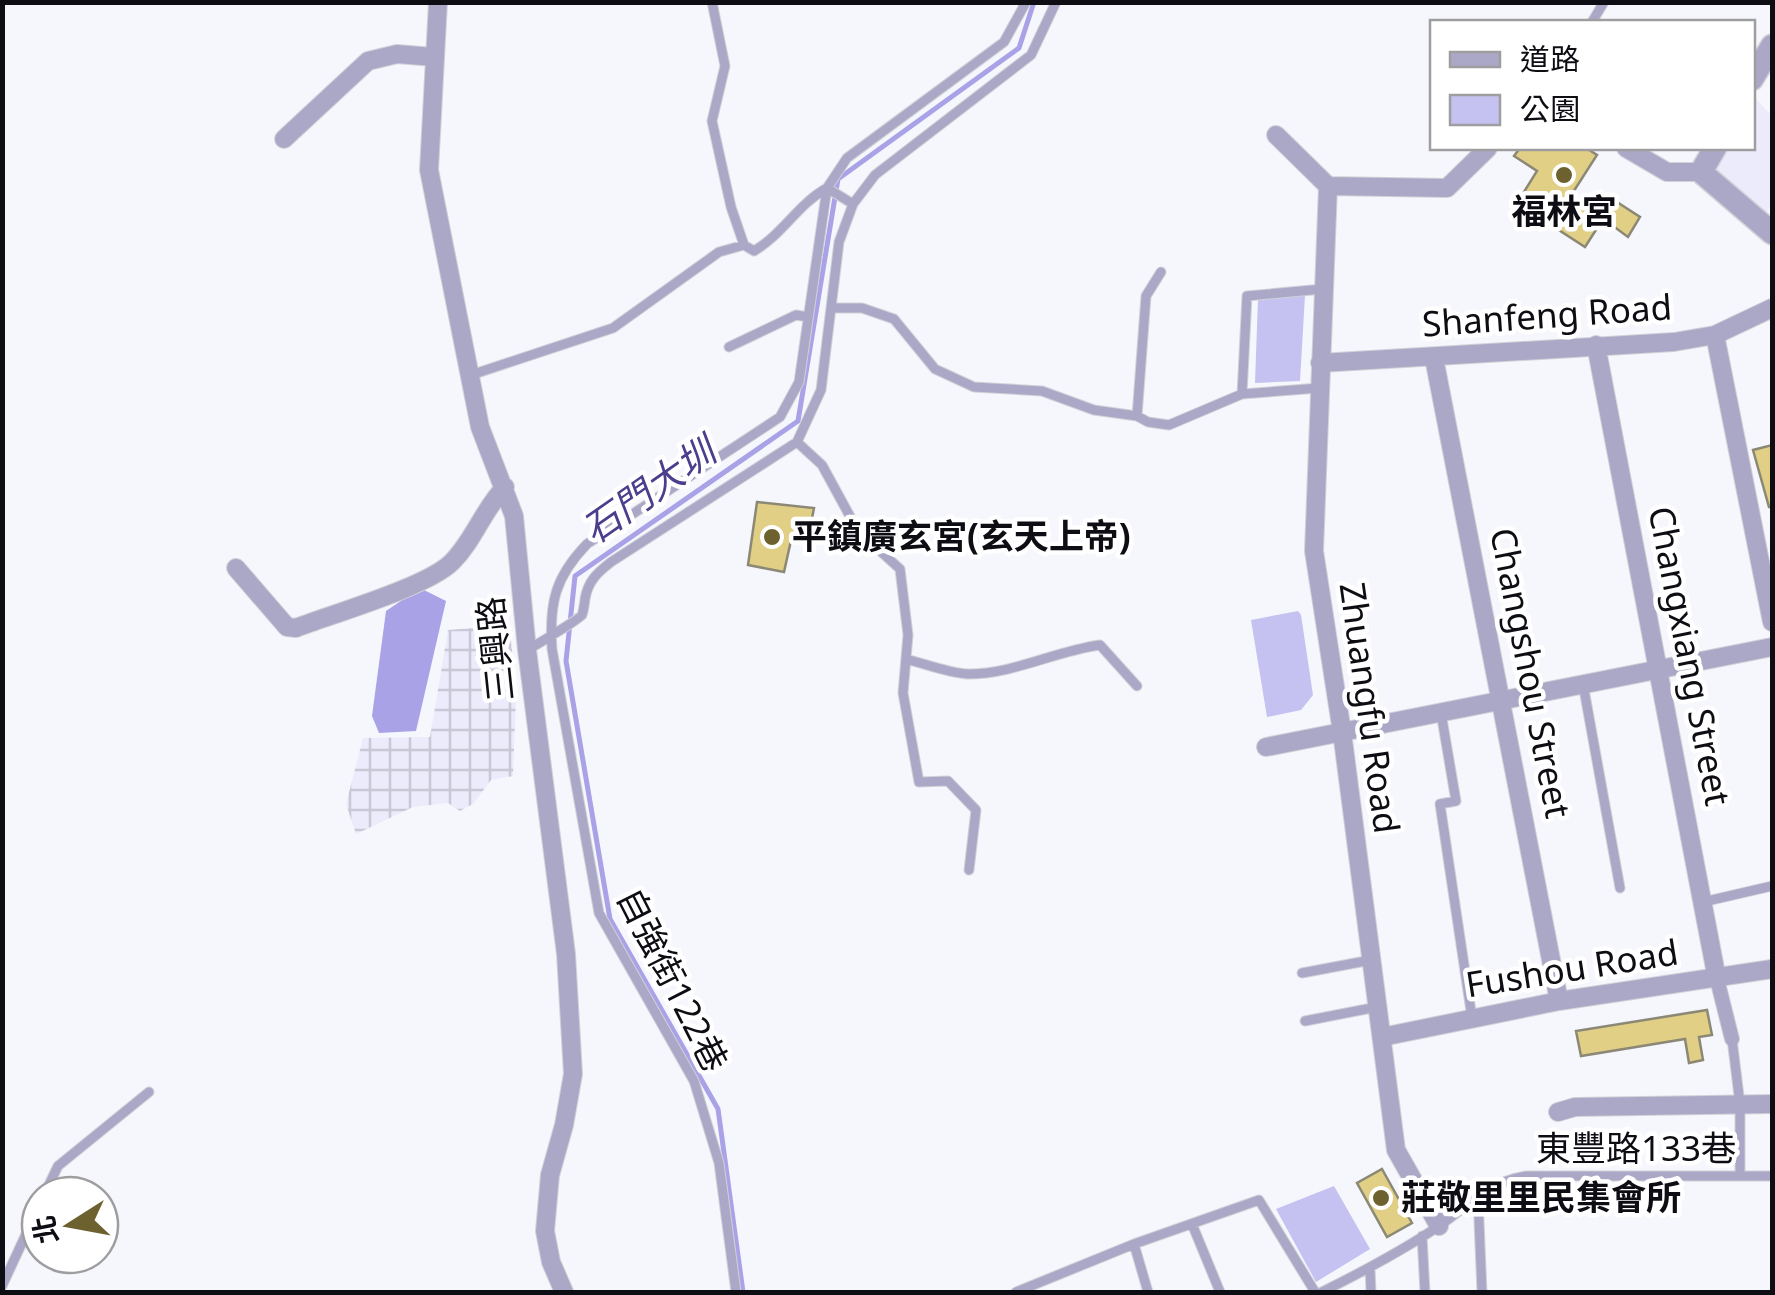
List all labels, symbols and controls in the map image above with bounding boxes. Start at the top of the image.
legend [1430,20,1755,150]
text: 道路 [1520,38,1580,79]
text: 公園 [1520,88,1580,129]
marker: 福林宮 [1553,164,1575,186]
place label: 福林宮 [1511,187,1617,234]
street label: Shanfeng Road [1420,282,1673,347]
water label: 石門大圳 [571,422,729,554]
street label: Changxiang Street [1638,502,1743,809]
place label: 平鎮廣玄宮(玄天上帝) [792,512,1131,559]
street label: Changshou Street [1480,524,1583,822]
marker: 平鎮廣玄宮(玄天上帝) [761,526,783,548]
street label: Zhuangfu Road [1330,579,1411,836]
street label: 三興路 [466,594,523,704]
street label: 自強街122巷 [607,880,740,1079]
street label: Fushou Road [1462,928,1681,1007]
street label: 東豐路133巷 [1536,1124,1736,1171]
place label: 莊敬里里民集會所 [1401,1173,1681,1220]
north arrow [20,1175,120,1275]
marker: 莊敬里里民集會所 [1370,1187,1392,1209]
text: 北 [23,1213,66,1247]

